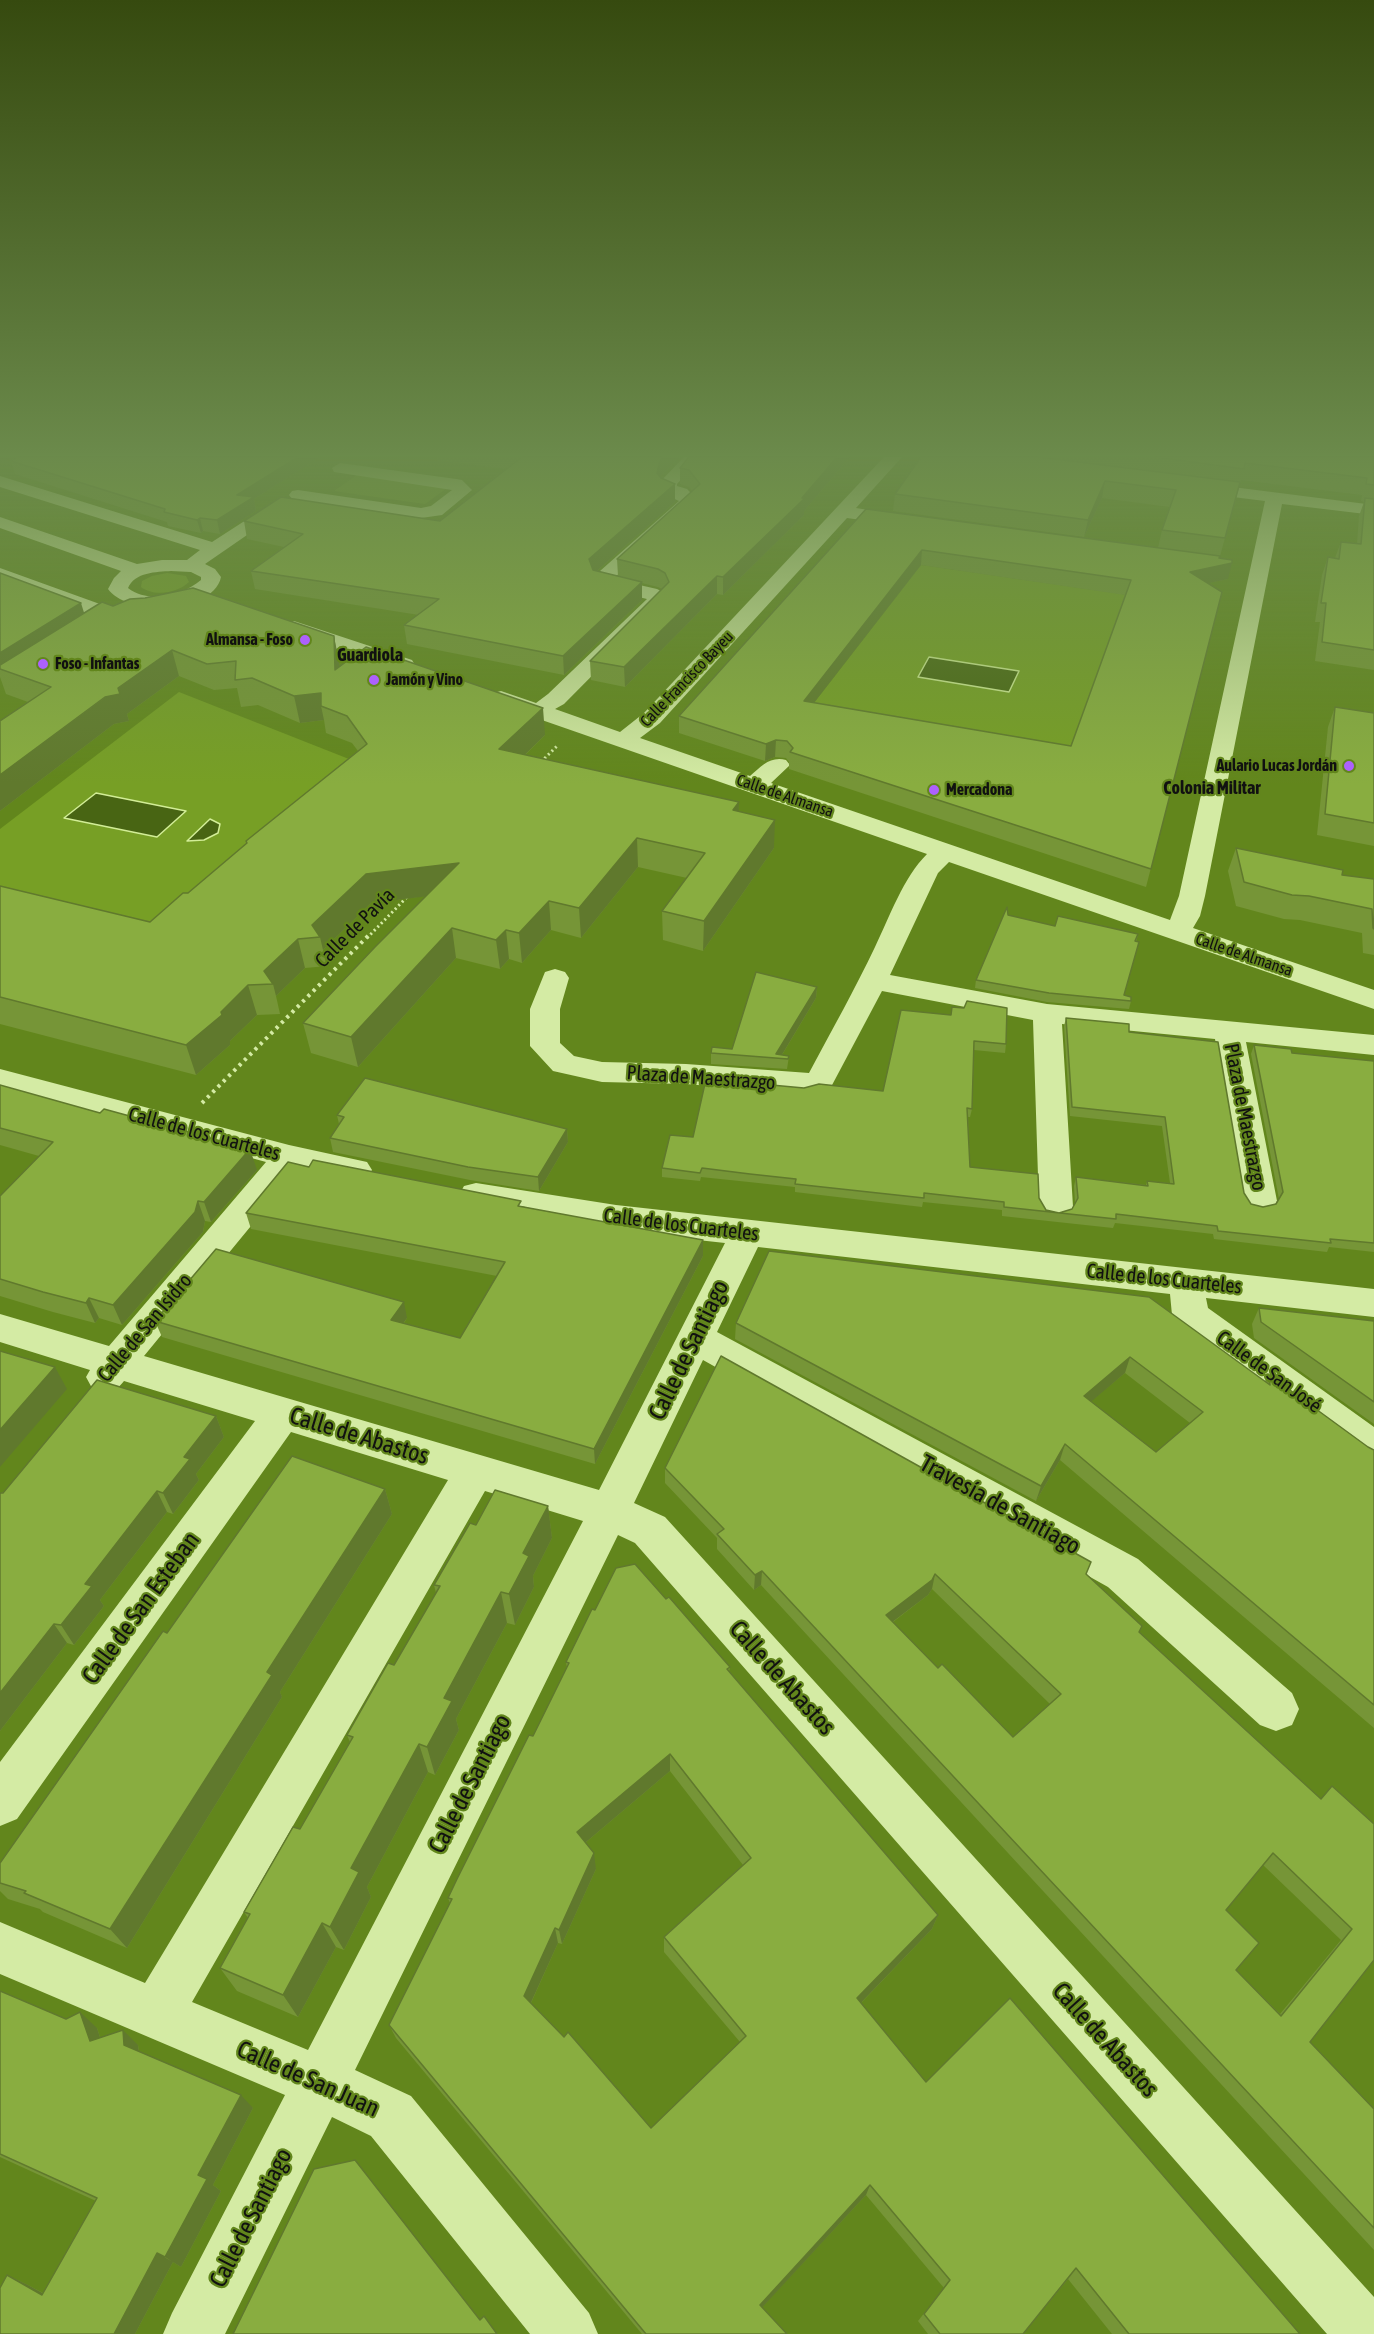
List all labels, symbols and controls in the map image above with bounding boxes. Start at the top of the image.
street label: Calle Francisco Bayeu [637,627,737,731]
place label: Almansa - Foso [206,630,293,650]
marker: Almansa - Foso [298,633,312,647]
district label: Guardiola [337,644,403,666]
place label: Foso - Infantas [55,654,139,674]
marker: Foso - Infantas [36,657,50,671]
place label: Jamón y Vino [386,670,463,690]
marker: Jamón y Vino [367,673,381,687]
place label: Aulario Lucas Jordán [1216,756,1337,776]
marker: Aulario Lucas Jordán [1342,759,1356,773]
street label: Calle de Almansa [734,770,836,822]
district label: Colonia Militar [1163,777,1261,799]
place label: Mercadona [946,780,1012,800]
marker: Mercadona [927,783,941,797]
street label: Calle de Pavía [310,883,400,973]
street label: Calle de Almansa [1193,929,1295,981]
street label: Plaza de Maestrazgo [1219,1042,1271,1192]
street label: Plaza de Maestrazgo [626,1061,776,1095]
street label: Calle de los Cuarteles [126,1102,282,1166]
street label: Calle de los Cuarteles [602,1204,760,1246]
street label: Calle de los Cuarteles [1085,1259,1243,1299]
street label: Calle de San Isidro [93,1269,197,1387]
street label: Calle de Santiago [643,1275,735,1425]
street label: Calle de San José [1212,1326,1326,1418]
street label: Calle de Abastos [286,1401,432,1471]
street label: Travesía de Santiago [915,1449,1085,1561]
street label: Calle de San Esteban [76,1526,206,1690]
street label: Calle de Abastos [723,1615,841,1741]
street label: Calle de Santiago [423,1710,517,1858]
street label: Calle de Abastos [1046,1977,1164,2103]
street label: Calle de San Juan [233,2035,383,2123]
street label: Calle de Santiago [204,2144,298,2292]

